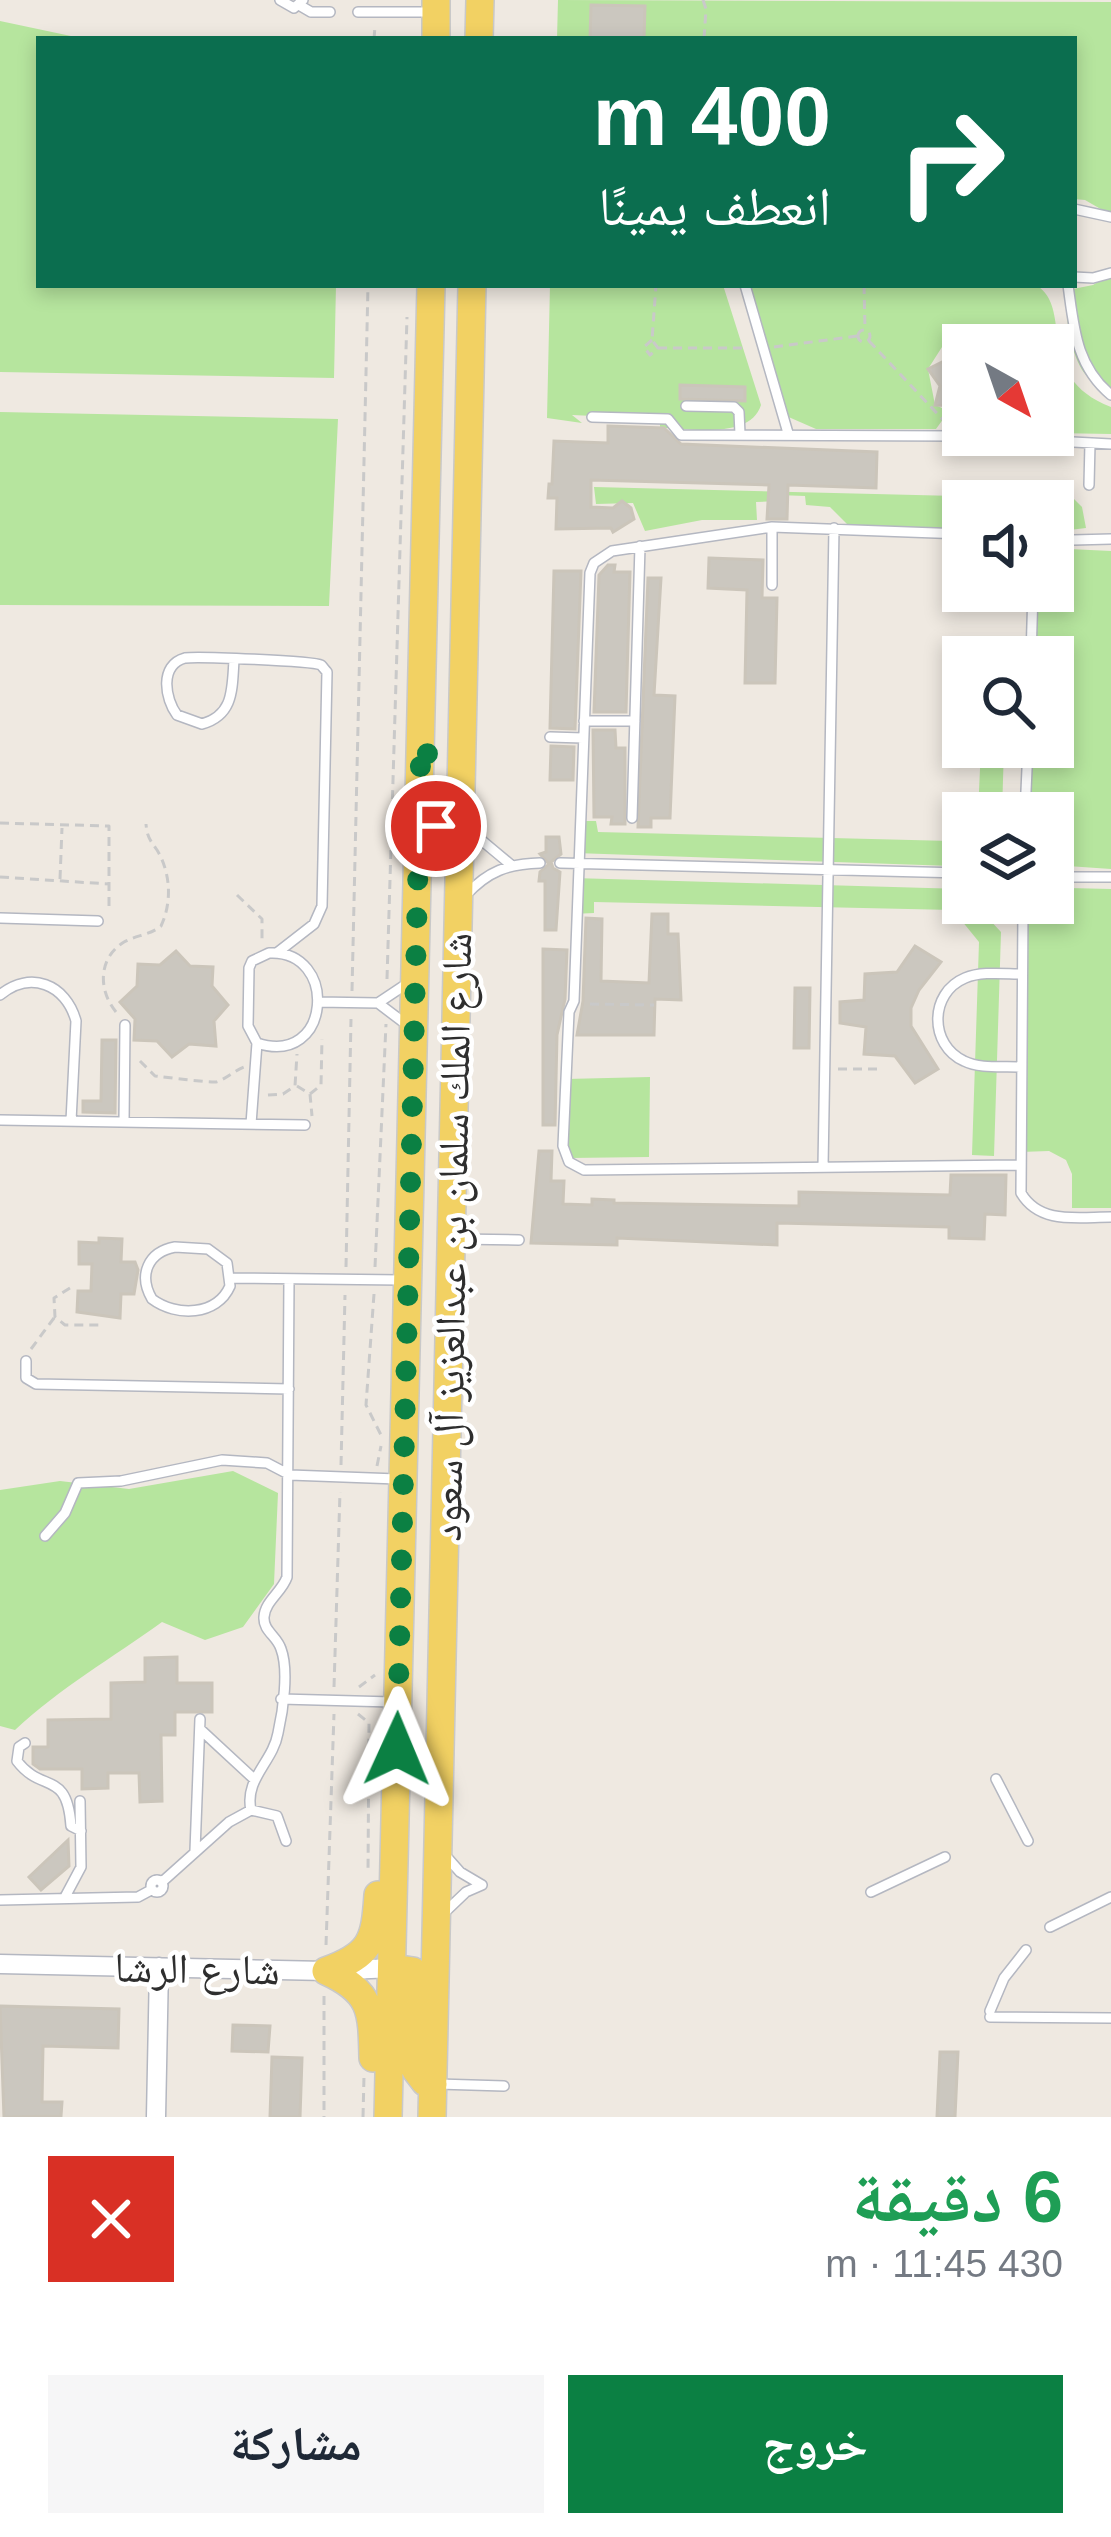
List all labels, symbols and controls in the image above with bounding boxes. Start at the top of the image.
text: 400 m [593,69,831,163]
icon: right [873,84,1029,240]
text: انعطف يمينًا [598,176,831,236]
north arrow [942,324,1074,456]
map controls [942,324,1074,924]
button: sound [942,480,1074,612]
button: search [942,636,1074,768]
pin [385,775,487,877]
button: layers [942,792,1074,924]
icon: arrive [403,793,469,859]
street label: شارع الملك سلمان بن عبدالعزيز آل سعود [423,932,483,1542]
position arrow [334,1686,460,1812]
street label: شارع الرشا [114,1944,280,1996]
button: close [48,2156,174,2282]
text: 6 دقيقة [852,2157,1063,2237]
text: 430 m · 11:45 [825,2242,1063,2285]
button: مشاركة [48,2375,544,2513]
button: خروج [568,2375,1063,2513]

